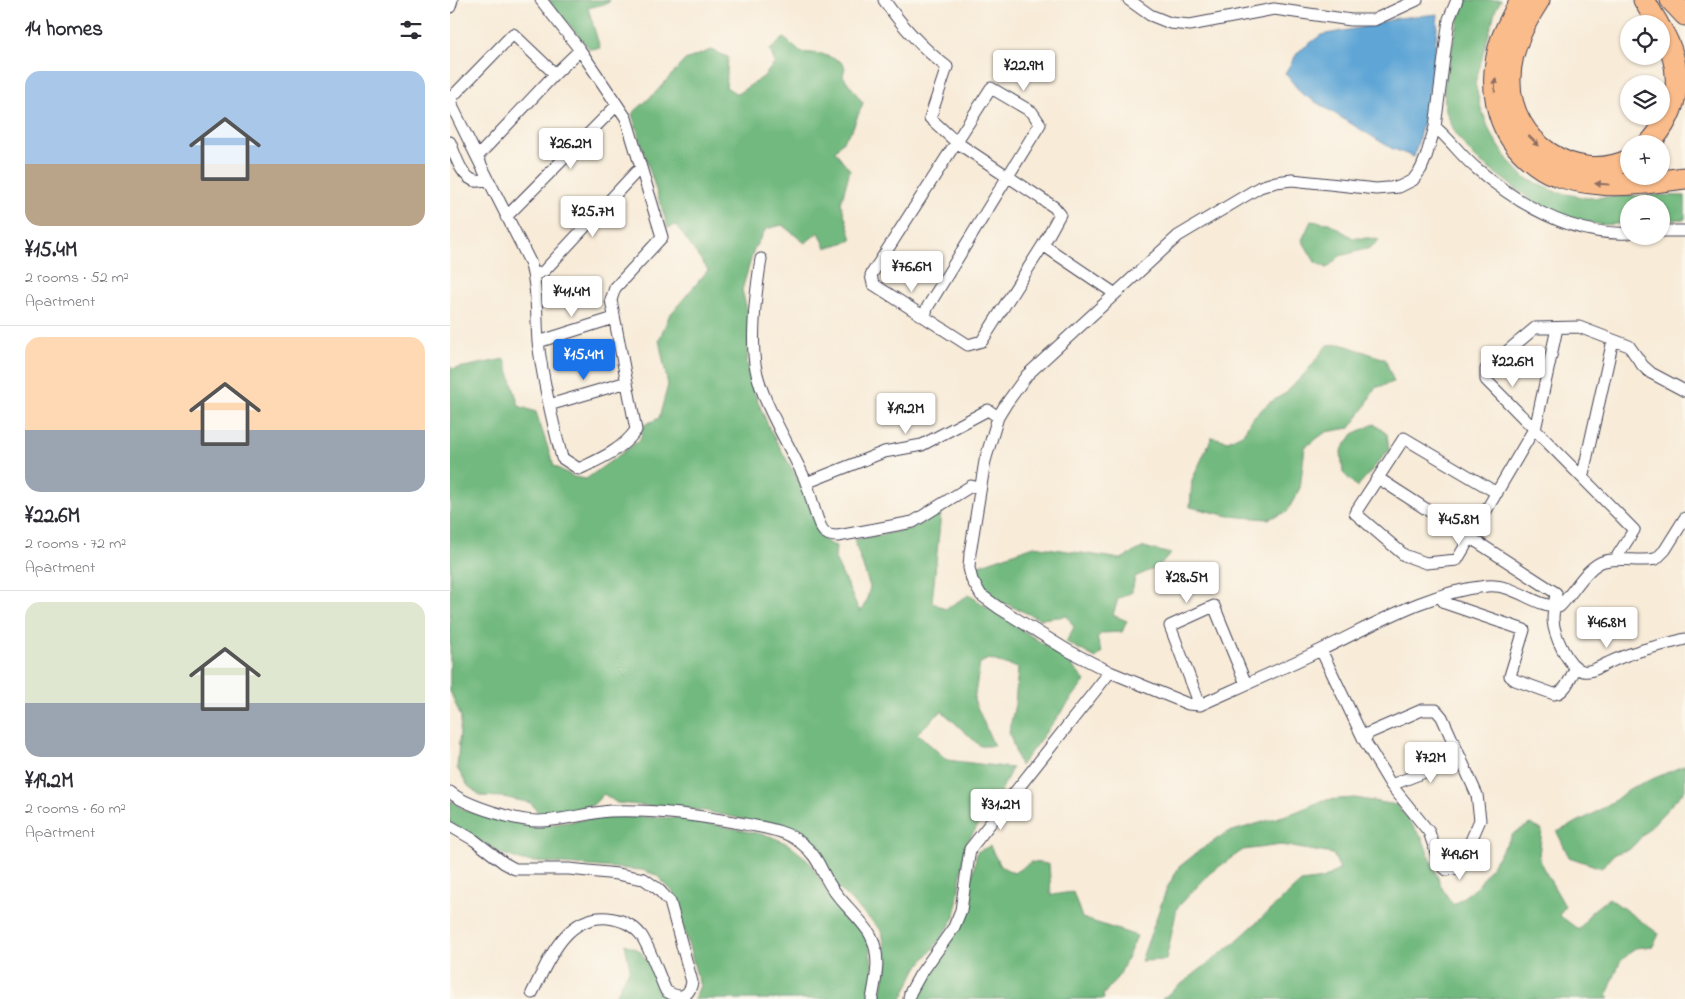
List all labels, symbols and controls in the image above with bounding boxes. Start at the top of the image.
text: 14 homes [25,15,103,45]
map controls [1620,15,1670,245]
button: locate [1620,15,1670,65]
icon: filters [397,16,425,44]
pin: ¥22.9M [983,49,1065,92]
text: ¥22.9M [1004,54,1044,78]
button: layers [1620,75,1670,125]
one-way arrow [1491,77,1499,93]
icon: home [180,104,270,194]
pin: ¥26.2M [530,128,612,170]
text: ¥26.2M [550,132,592,156]
one-way arrow [1528,135,1540,147]
button: + [1620,135,1670,185]
one-way arrow [1593,179,1609,187]
button: − [1620,195,1670,245]
pin: ¥25.7M [552,196,634,238]
text: ¥25.7M [572,200,614,224]
text: ¥15.4M [25,236,78,266]
pin: ¥76.6M [871,250,953,293]
text: ¥76.6M [892,255,932,279]
text: 2 rooms · 52 m² [25,266,129,290]
pin: ¥41.4M [531,276,613,318]
text: ¥41.4M [553,280,591,304]
text: Apartment [25,290,95,314]
pin: ¥15.4M [543,338,625,381]
text: ¥15.4M [564,343,604,367]
pin: ¥22.6M [1472,346,1554,388]
text: ¥22.6M [1492,350,1534,374]
icon: home [180,369,270,459]
pin: ¥19.2M [865,392,947,435]
text: ¥19.2M [887,397,925,421]
text: ¥22.6M [25,502,80,532]
pin: ¥45.8M [1418,504,1500,546]
text: ¥45.8M [1439,508,1479,532]
text: 2 rooms · 72 m² [25,532,126,556]
text: Apartment [25,556,95,580]
pin: ¥28.5M [1146,562,1228,604]
text: ¥28.5M [1166,566,1208,590]
pin: ¥46.8M [1566,606,1648,649]
text: ¥46.8M [1588,611,1626,635]
icon: home [180,634,270,724]
pin: ¥72M [1401,742,1461,784]
text: ¥72M [1416,746,1446,770]
text: ¥19.2M [25,767,74,797]
pin: ¥31.2M [960,788,1042,831]
text: ¥31.2M [982,793,1020,817]
text: 2 rooms · 60 m² [25,797,126,821]
text: Apartment [25,821,95,845]
pin: ¥49.6M [1419,838,1501,881]
text: ¥49.6M [1441,843,1479,867]

